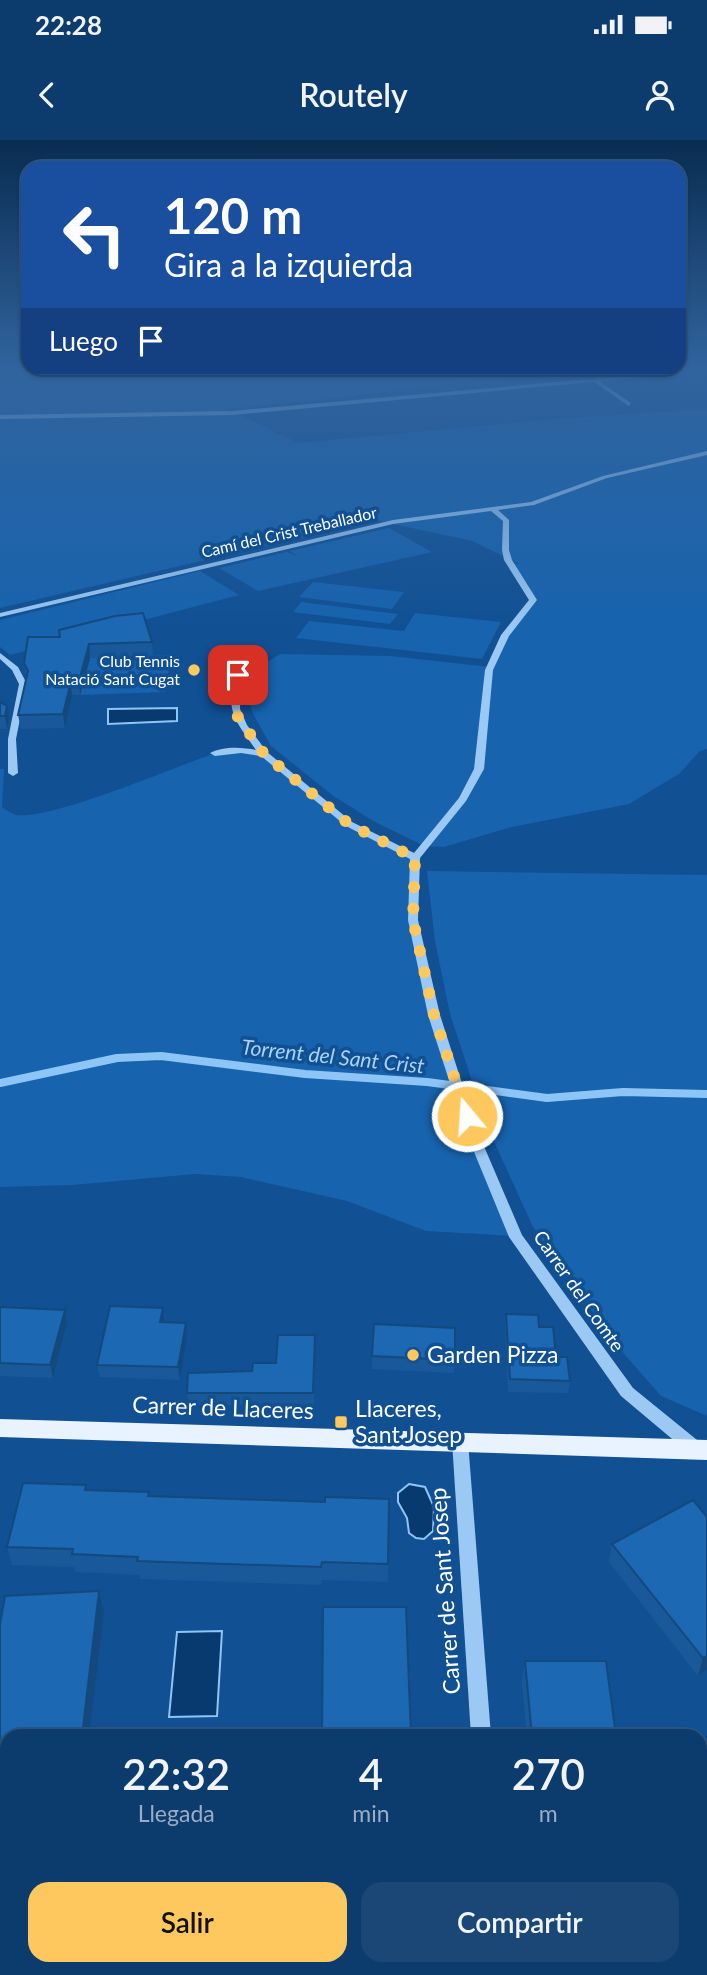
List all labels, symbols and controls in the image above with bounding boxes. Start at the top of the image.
text: 22:28 [35,9,102,41]
text: Routely [299,75,408,114]
icon: back [28,76,66,114]
icon: person [641,76,679,114]
text: 120 m [164,186,302,244]
icon: left [49,189,140,280]
text: Gira a la izquierda [164,245,413,284]
icon: arrive [132,322,170,360]
text: Luego [49,325,118,357]
street label: Camí del Crist Treballador [199,502,379,561]
pin [208,645,268,705]
place label: Club Tennis Natació Sant Cugat [45,651,180,688]
icon: arrive [219,656,257,694]
marker: Club Tennis Natació Sant Cugat [186,662,202,678]
water label: Torrent del Sant Crist [240,1033,426,1078]
position arrow [430,1079,504,1153]
street label: Carrer del Comte [529,1226,630,1356]
place label: Garden Pizza [427,1340,558,1368]
marker: Garden Pizza [405,1347,421,1363]
street label: Carrer de Llaceres [132,1390,314,1424]
place label: Llaceres, Sant Josep [355,1394,462,1448]
marker: Llaceres, Sant Josep [333,1414,349,1430]
street label: Carrer de Sant Josep [423,1487,465,1695]
text: 22:32 [122,1749,230,1799]
text: 4 [359,1749,383,1799]
text: 270 [512,1749,585,1799]
text: Llegada [138,1799,215,1827]
text: min [352,1799,390,1827]
text: m [539,1799,558,1827]
button: Salir [28,1882,347,1962]
button: Compartir [361,1882,679,1962]

